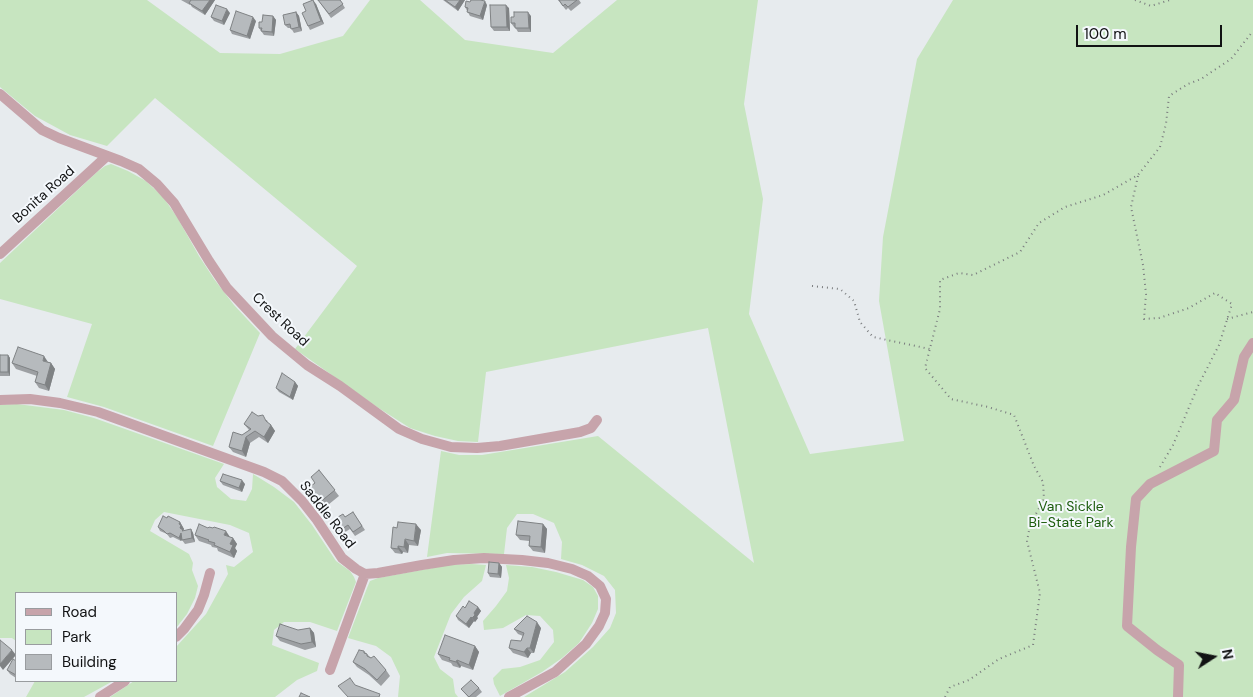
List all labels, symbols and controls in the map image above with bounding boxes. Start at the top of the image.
scale bar [1078,15,1224,47]
text: 100 m [1084,24,1127,44]
street label: Bonita Road [10,163,78,227]
street label: Crest Road [248,289,312,351]
street label: Saddle Road [296,478,358,552]
park label: Van Sickle Bi-State Park [1028,499,1114,532]
legend [15,592,178,682]
text: Road [62,602,97,622]
text: Park [62,627,92,647]
north arrow [1188,632,1238,682]
text: N [1218,647,1238,661]
text: Building [62,652,117,672]

